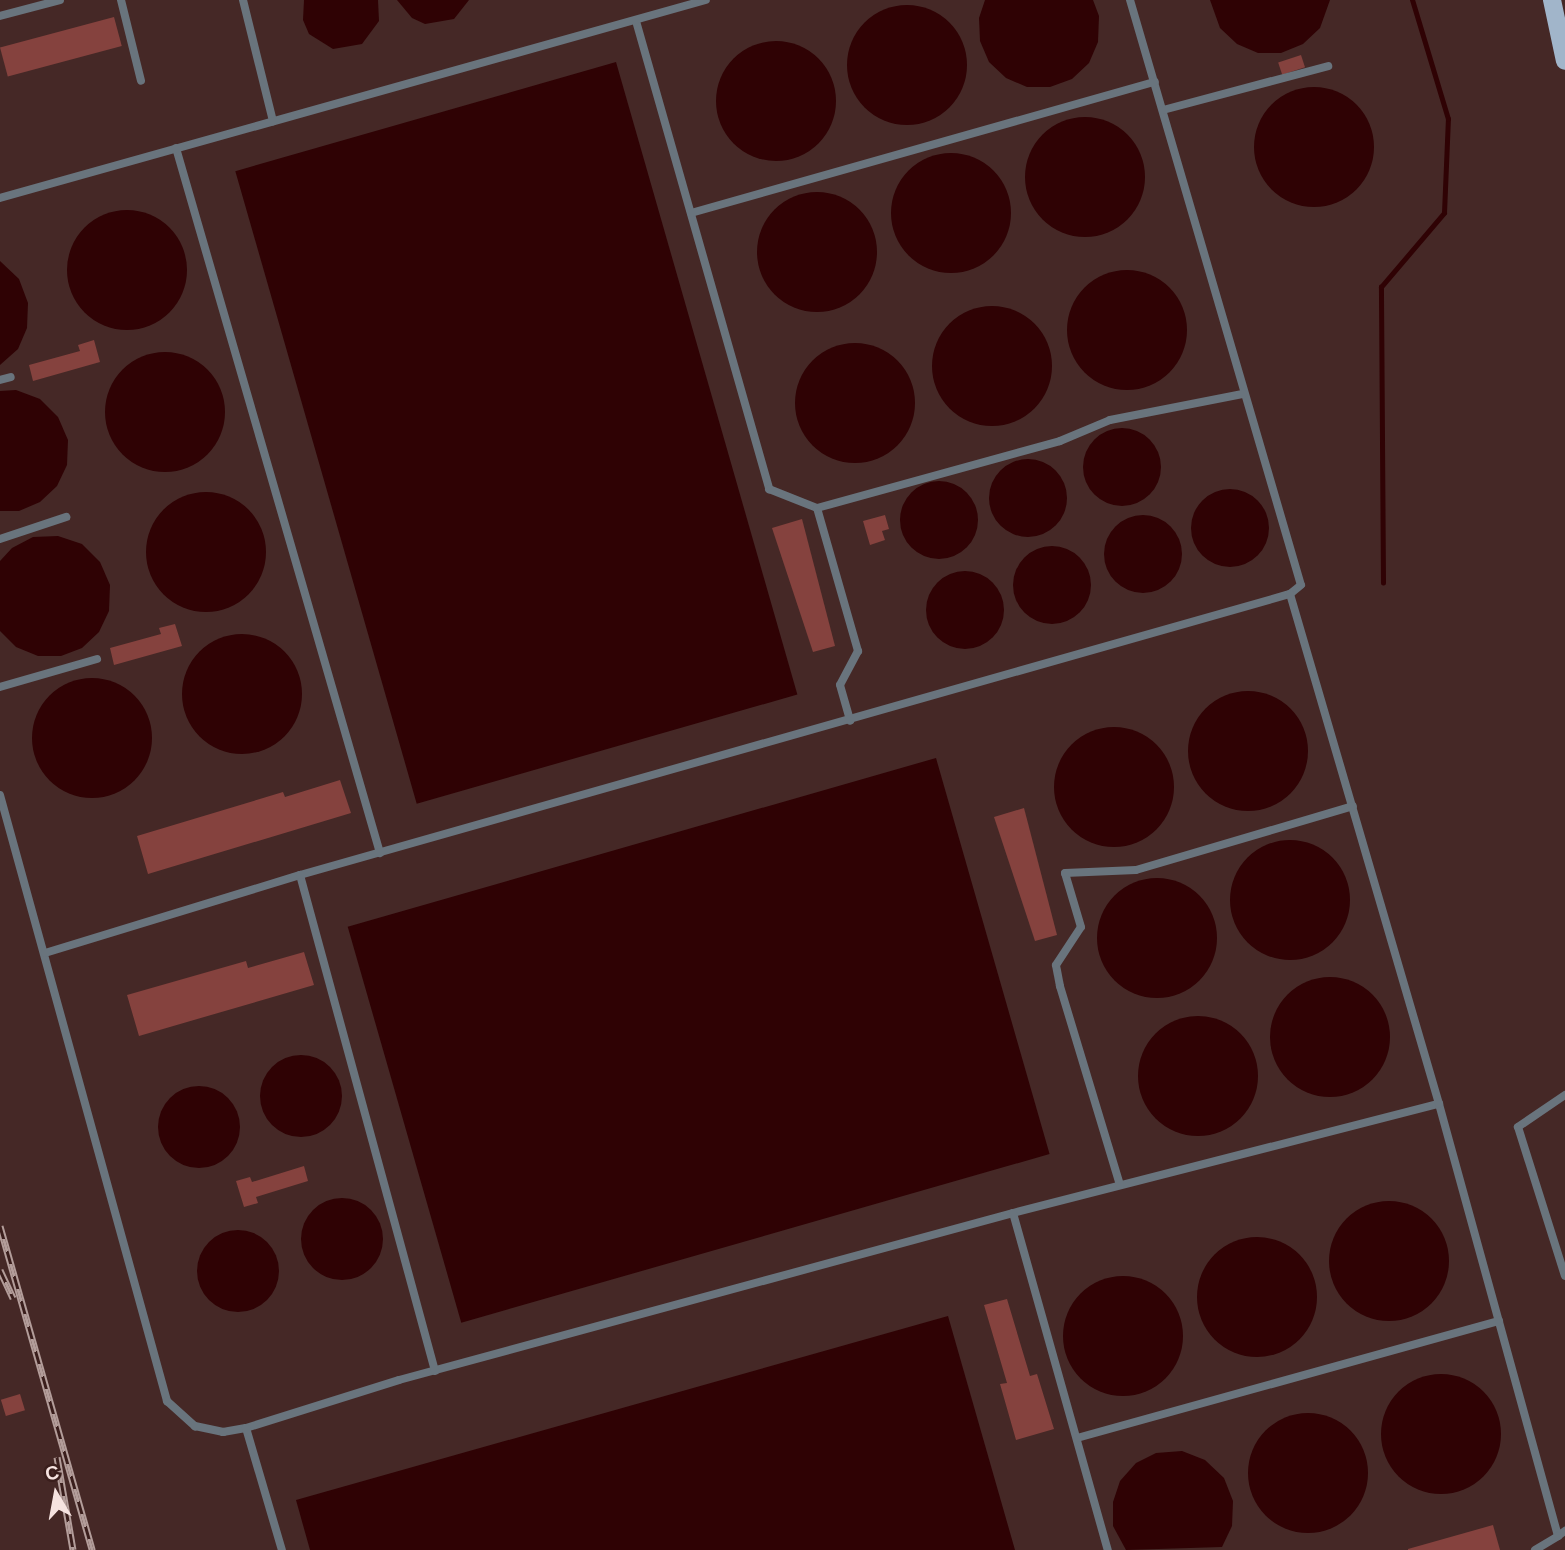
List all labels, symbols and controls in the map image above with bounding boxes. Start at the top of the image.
north arrow [21,1459,91,1529]
text: С [44,1461,61,1484]

